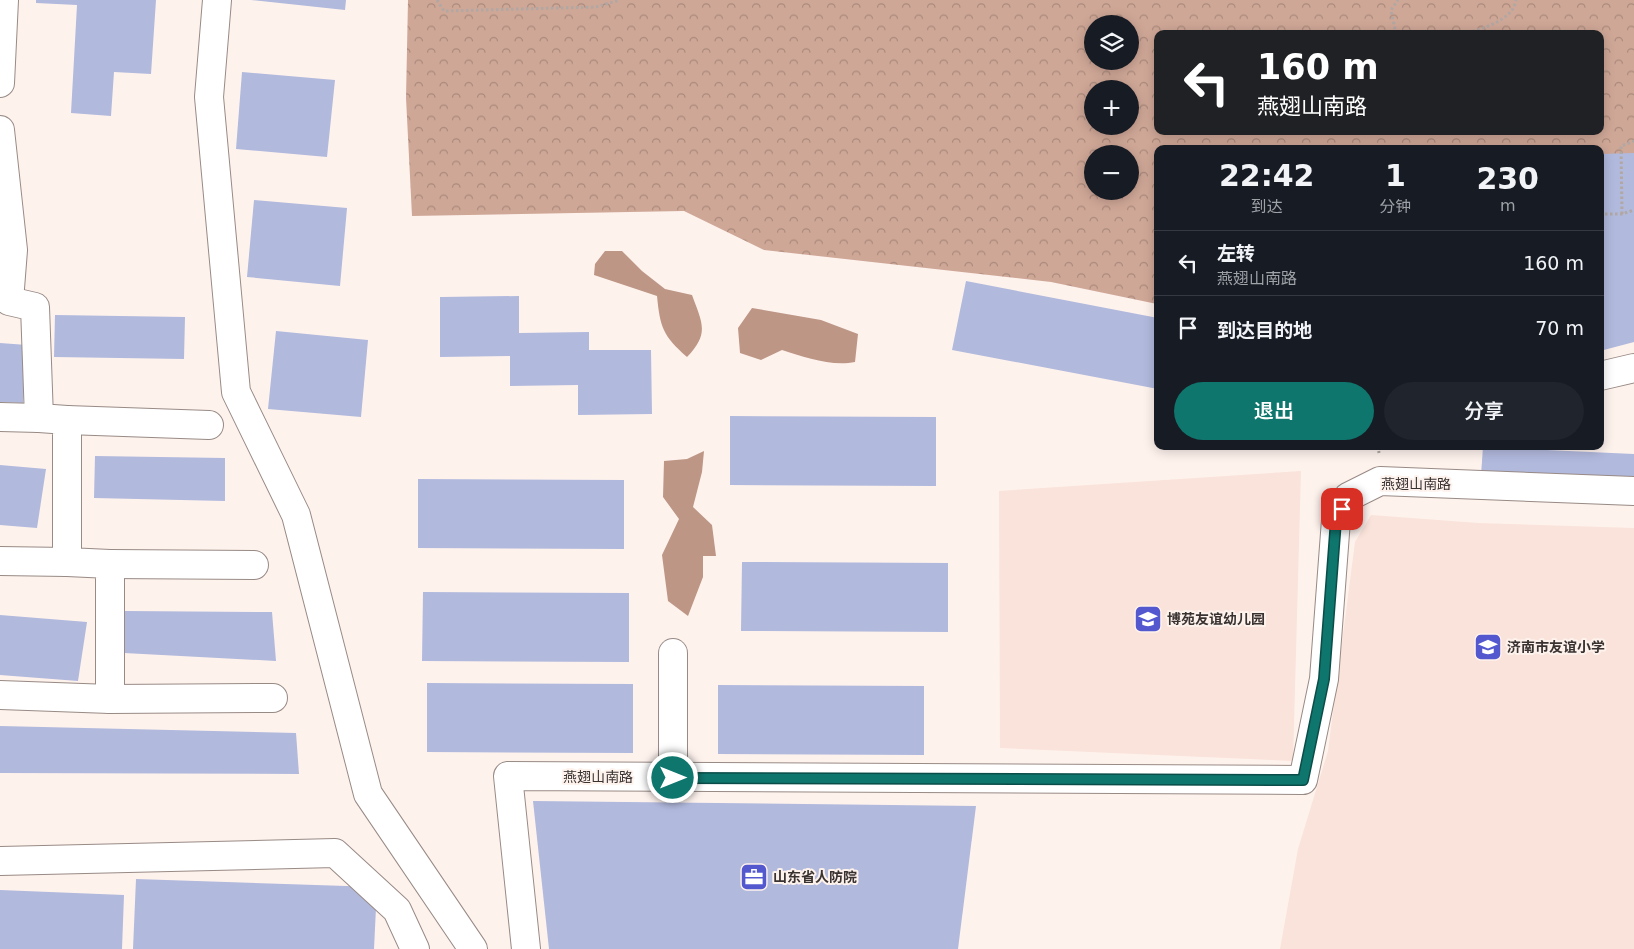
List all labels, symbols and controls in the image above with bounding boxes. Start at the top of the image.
map controls [1084,15,1139,200]
button: layers [1084,15,1139,70]
text: 160 m [1257,47,1379,87]
icon: left [1174,50,1239,115]
button: + [1084,80,1139,135]
text: 燕翅山南路 [1257,94,1367,119]
button: − [1084,145,1139,200]
text: 22:42 [1219,158,1314,193]
text: 1 [1385,158,1406,193]
text: 230 [1476,161,1539,196]
text: m [1500,196,1515,215]
text: 到达 [1251,197,1283,216]
text: 分钟 [1379,197,1411,216]
text: 左转 [1217,242,1255,264]
icon: left [1174,249,1202,277]
text: 160 m [1523,252,1584,274]
text: 燕翅山南路 [1217,269,1297,288]
icon: arrive [1174,314,1202,342]
text: 70 m [1535,317,1584,339]
text: 到达目的地 [1217,319,1312,341]
button: 退出 [1174,382,1374,440]
button: 分享 [1384,382,1584,440]
street label: 燕翅山南路 [1381,476,1451,492]
pin [1321,488,1363,530]
icon: arrive [1328,495,1356,523]
school or university icon: 博苑友谊幼儿园 [1133,604,1163,634]
place label: 博苑友谊幼儿园 [1167,611,1265,627]
school or university icon: 济南市友谊小学 [1473,632,1503,662]
place label: 济南市友谊小学 [1507,639,1605,655]
position arrow [646,751,698,803]
street label: 燕翅山南路 [563,769,633,785]
office icon: 山东省人防院 [739,862,769,892]
place label: 山东省人防院 [773,869,857,885]

